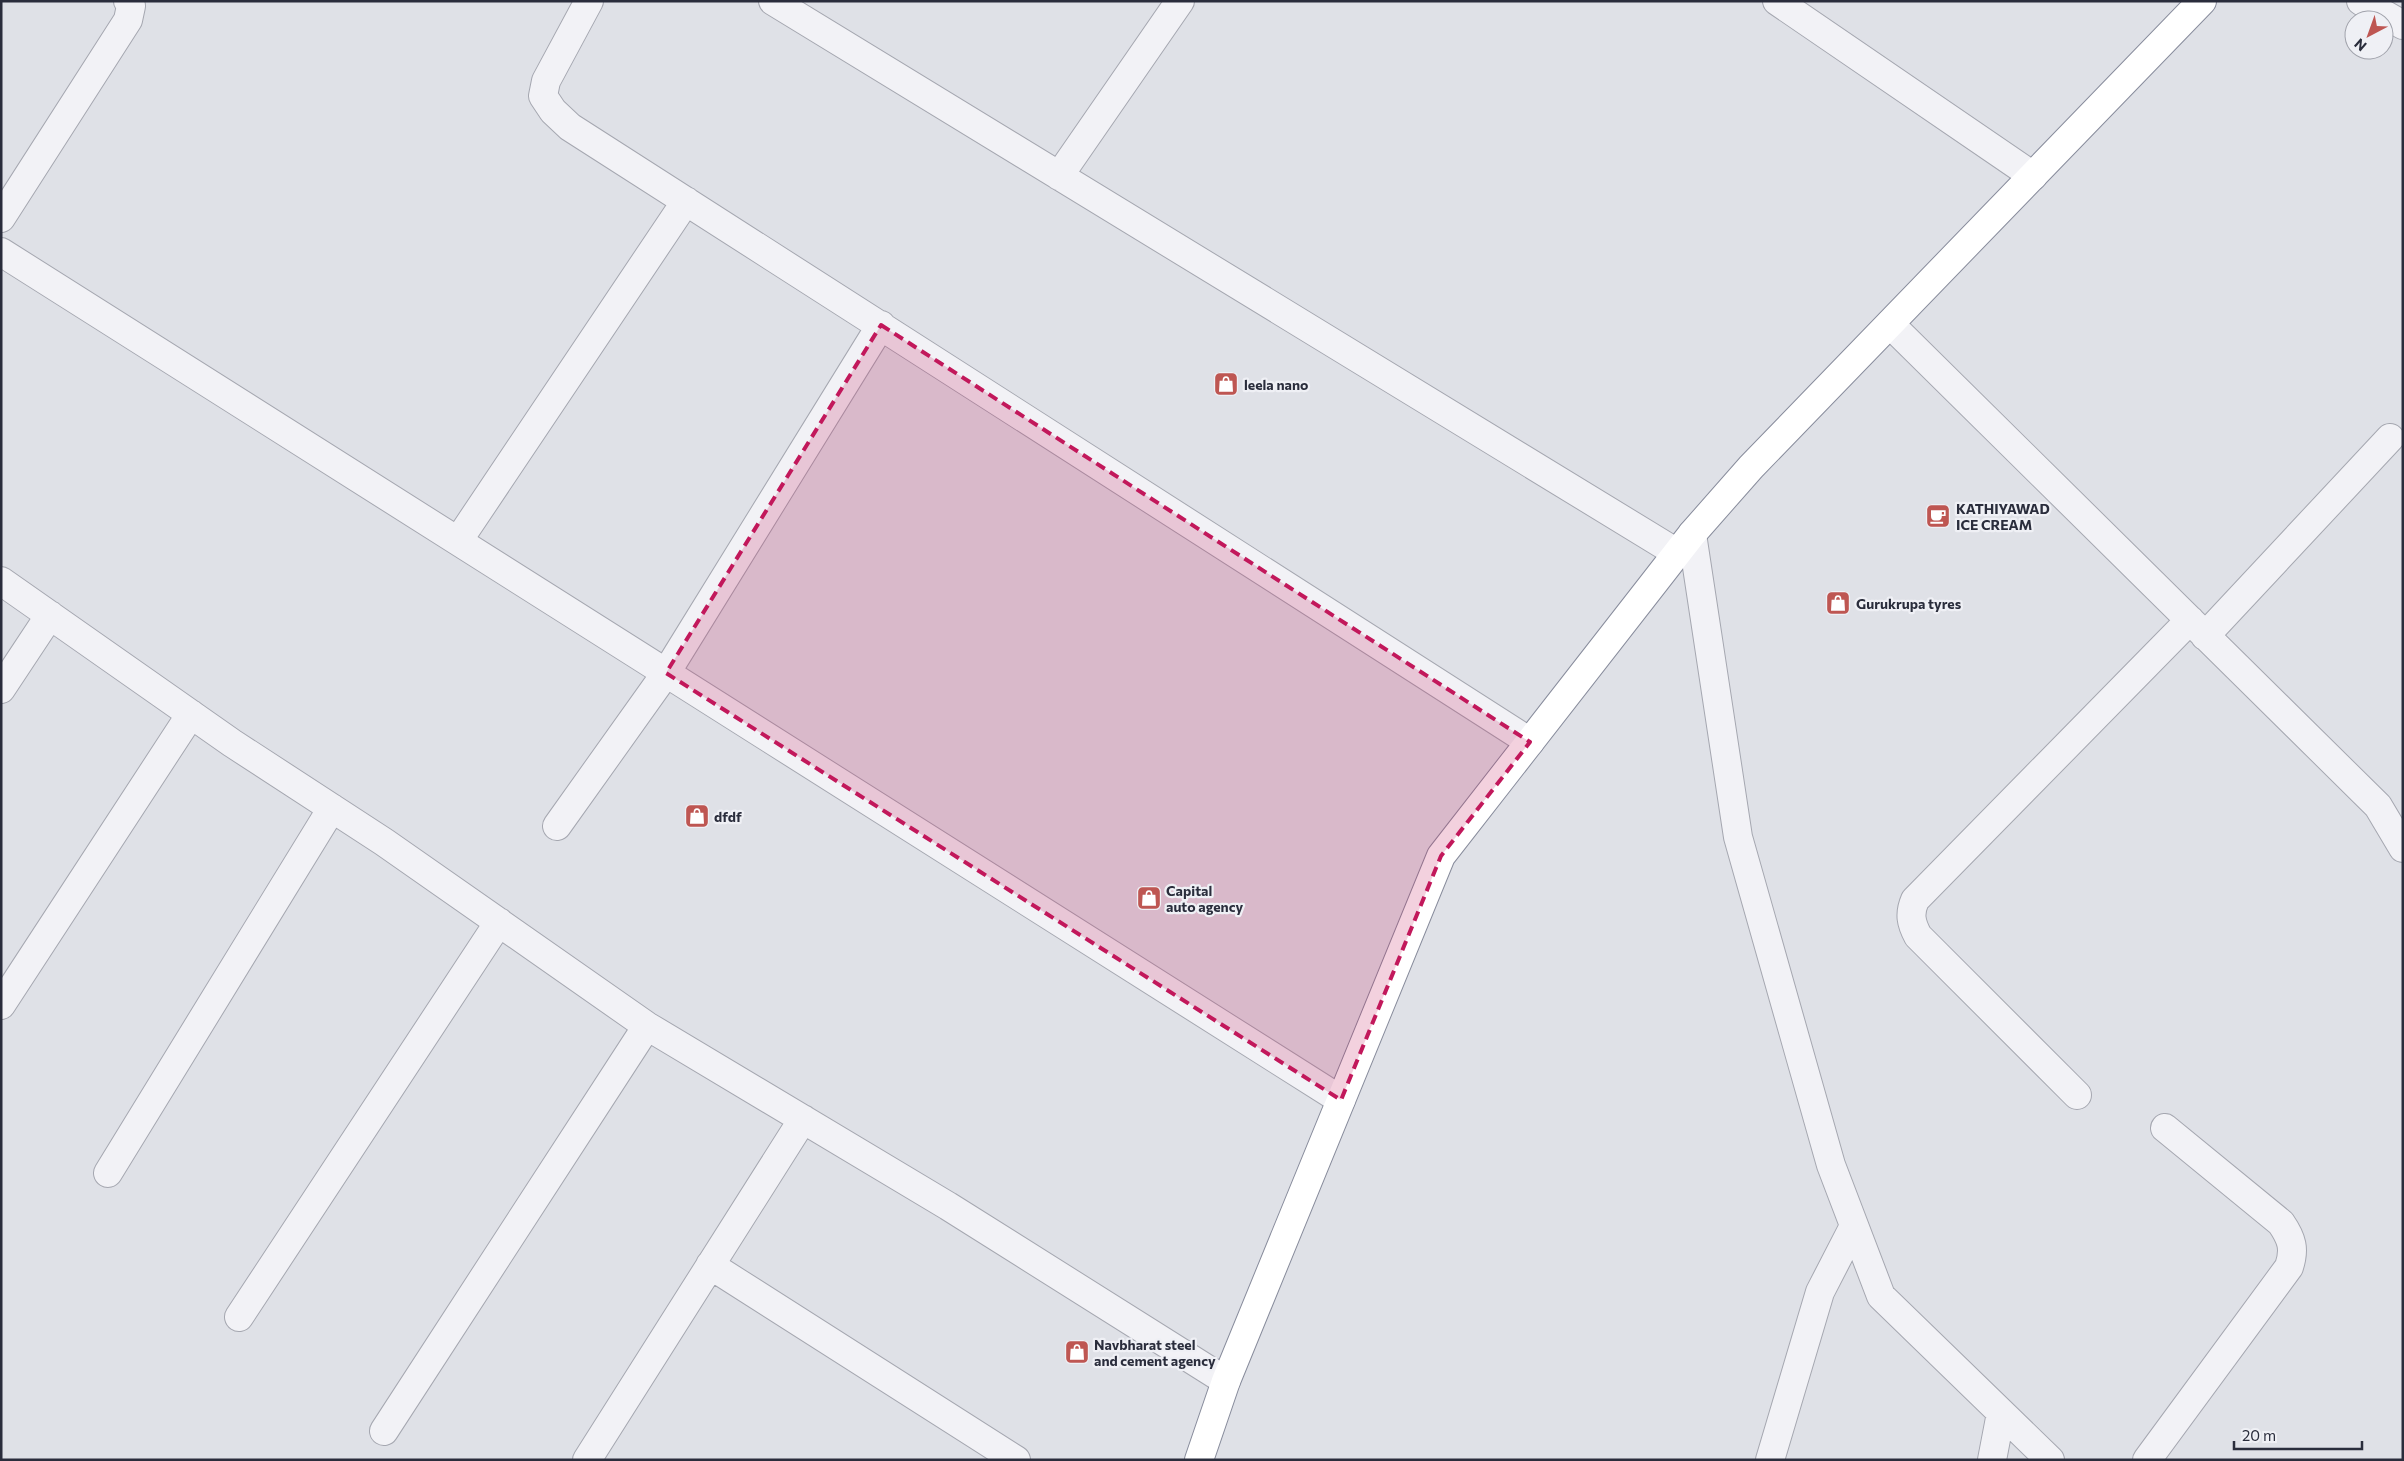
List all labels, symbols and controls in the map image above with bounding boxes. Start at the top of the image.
north arrow [2344,10,2394,60]
text: N [2351,35,2370,55]
shop icon: leela nano [1213,371,1239,397]
place label: leela nano [1244,376,1308,393]
place label: KATHIYAWAD ICE CREAM [1956,500,2050,533]
cafe icon: KATHIYAWAD ICE CREAM [1925,503,1951,529]
shop icon: Gurukrupa tyres [1825,590,1851,616]
place label: Gurukrupa tyres [1856,595,1962,612]
shop icon: dfdf [684,803,710,829]
place label: dfdf [714,808,742,825]
place label: Capital auto agency [1166,882,1243,915]
shop icon: Capital auto agency [1136,885,1162,911]
place label: Navbharat steel and cement agency [1094,1336,1216,1369]
shop icon: Navbharat steel and cement agency [1064,1339,1090,1365]
scale bar [2234,1418,2362,1450]
text: 20 m [2242,1426,2276,1444]

